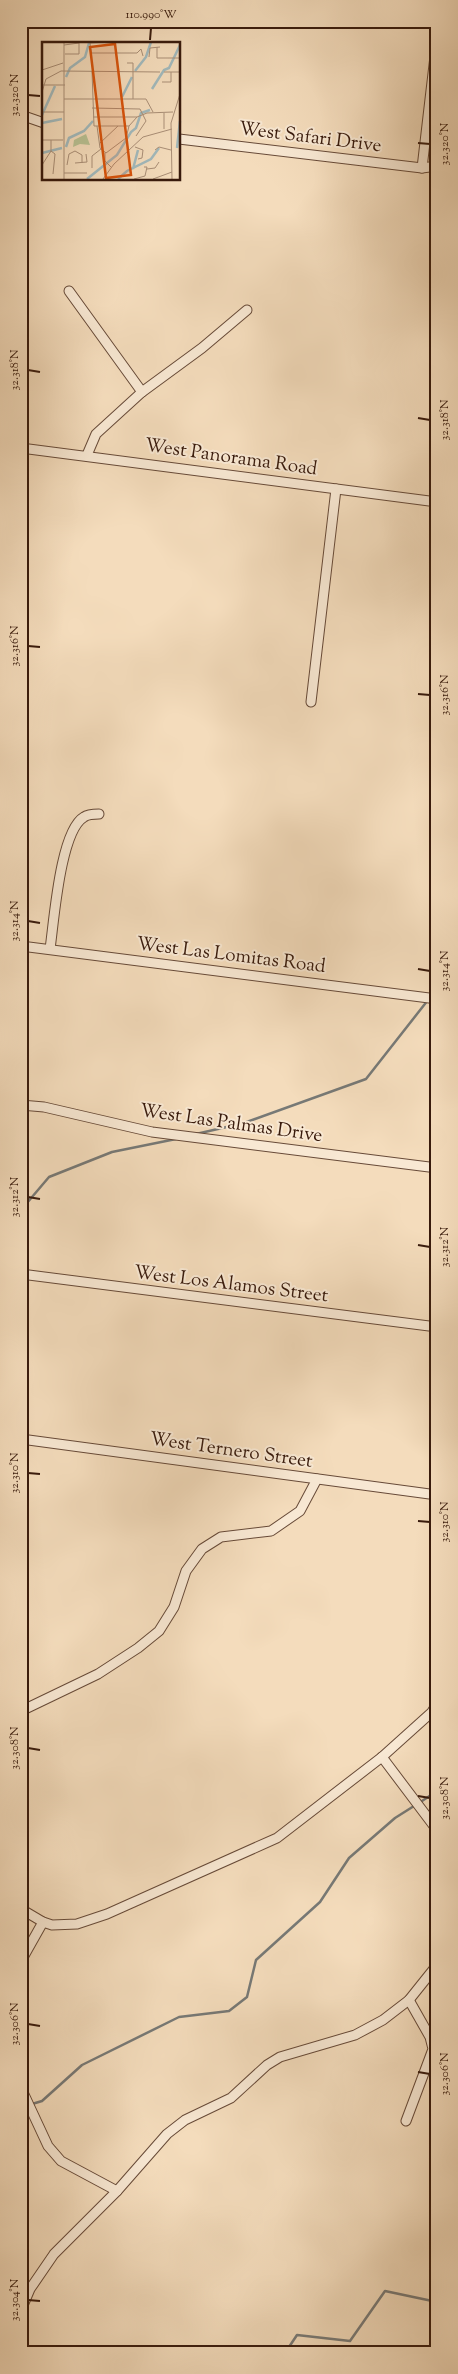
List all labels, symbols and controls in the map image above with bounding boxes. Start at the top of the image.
text: 110.990°W [125,6,177,24]
inset map [42,42,180,180]
text: 32.320°N [6,73,24,116]
street label: West Safari Drive [237,116,383,160]
text: 32.320°N [436,122,454,165]
text: 32.318°N [6,349,24,391]
text: 32.318°N [436,399,454,441]
street label: West Panorama Road [143,433,319,484]
text: 32.316°N [6,625,24,667]
text: 32.316°N [436,674,454,716]
text: 32.314°N [6,900,24,942]
street label: West Las Lomitas Road [135,931,327,981]
text: 32.314°N [436,950,454,992]
street label: West Las Palmas Drive [138,1098,324,1150]
text: 32.312°N [6,1176,24,1217]
text: 32.312°N [436,1226,454,1267]
street label: West Los Alamos Street [132,1260,330,1310]
street label: West Ternero Street [148,1426,315,1476]
text: 32.310°N [6,1452,24,1494]
text: 32.310°N [436,1501,454,1543]
text: 32.308°N [6,1726,24,1770]
text: 32.308°N [436,1776,454,1820]
text: 32.306°N [6,2002,24,2046]
text: 32.306°N [436,2052,454,2096]
text: 32.304°N [6,2278,24,2321]

